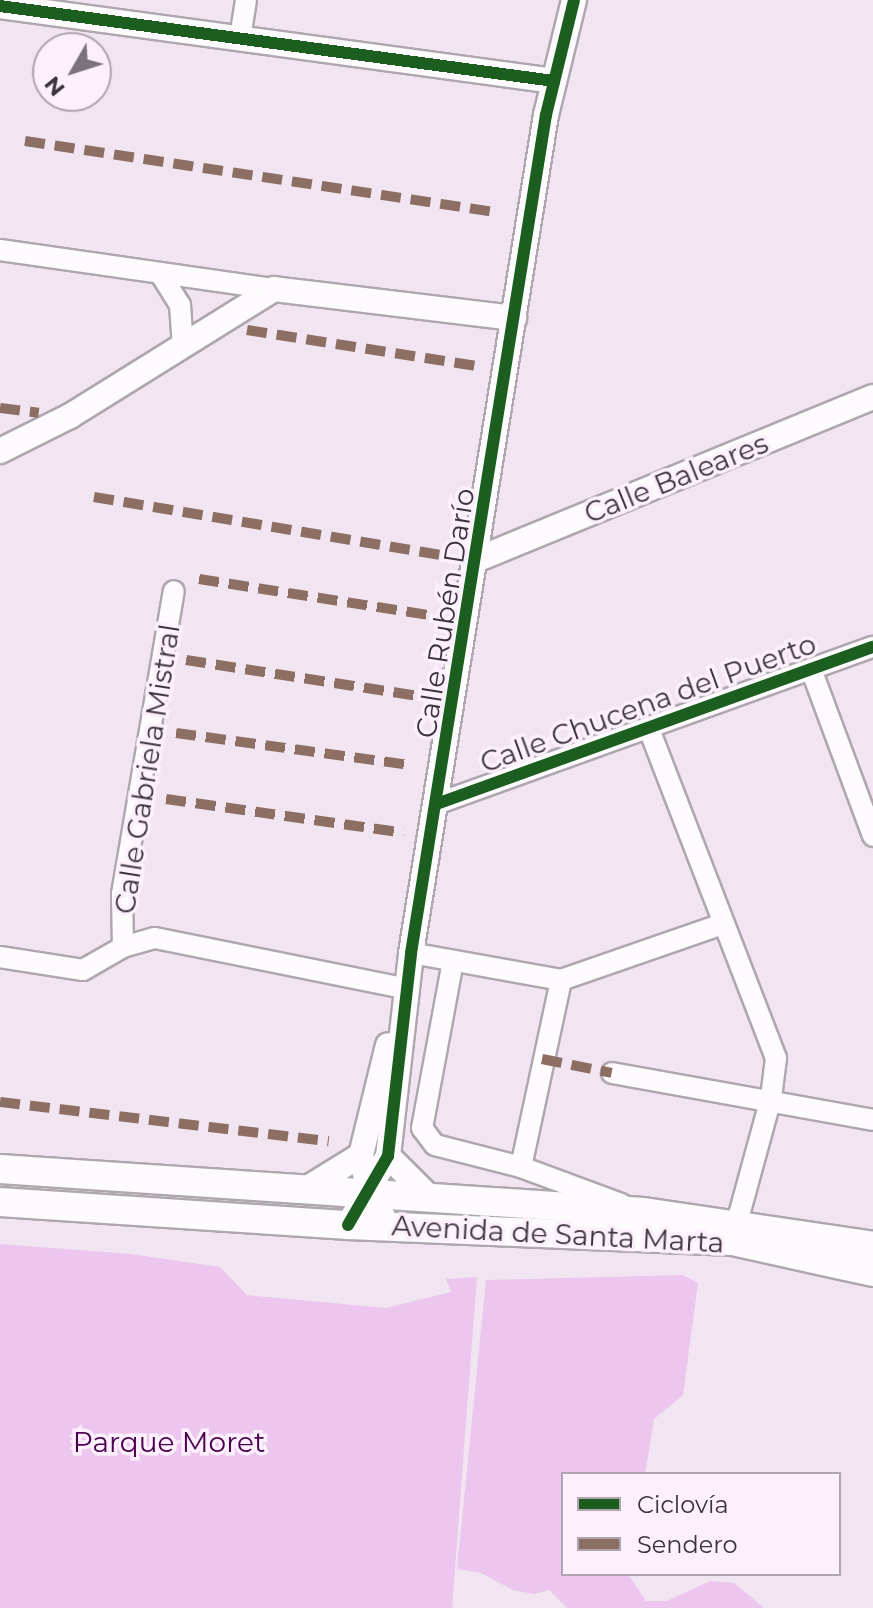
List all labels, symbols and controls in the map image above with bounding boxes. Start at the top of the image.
north arrow [32,32,112,112]
text: N [38,71,71,102]
street label: Calle Baleares [579,426,773,530]
street label: Calle Rubén Darío [409,486,481,740]
street label: Calle Gabriela Mistral [107,622,187,916]
street label: Calle Chucena del Puerto [475,627,821,779]
street label: Avenida de Santa Marta [391,1209,725,1259]
park label: Parque Moret [73,1425,265,1459]
legend [561,1472,841,1576]
text: Ciclovía [637,1490,729,1519]
text: Sendero [637,1530,738,1559]

